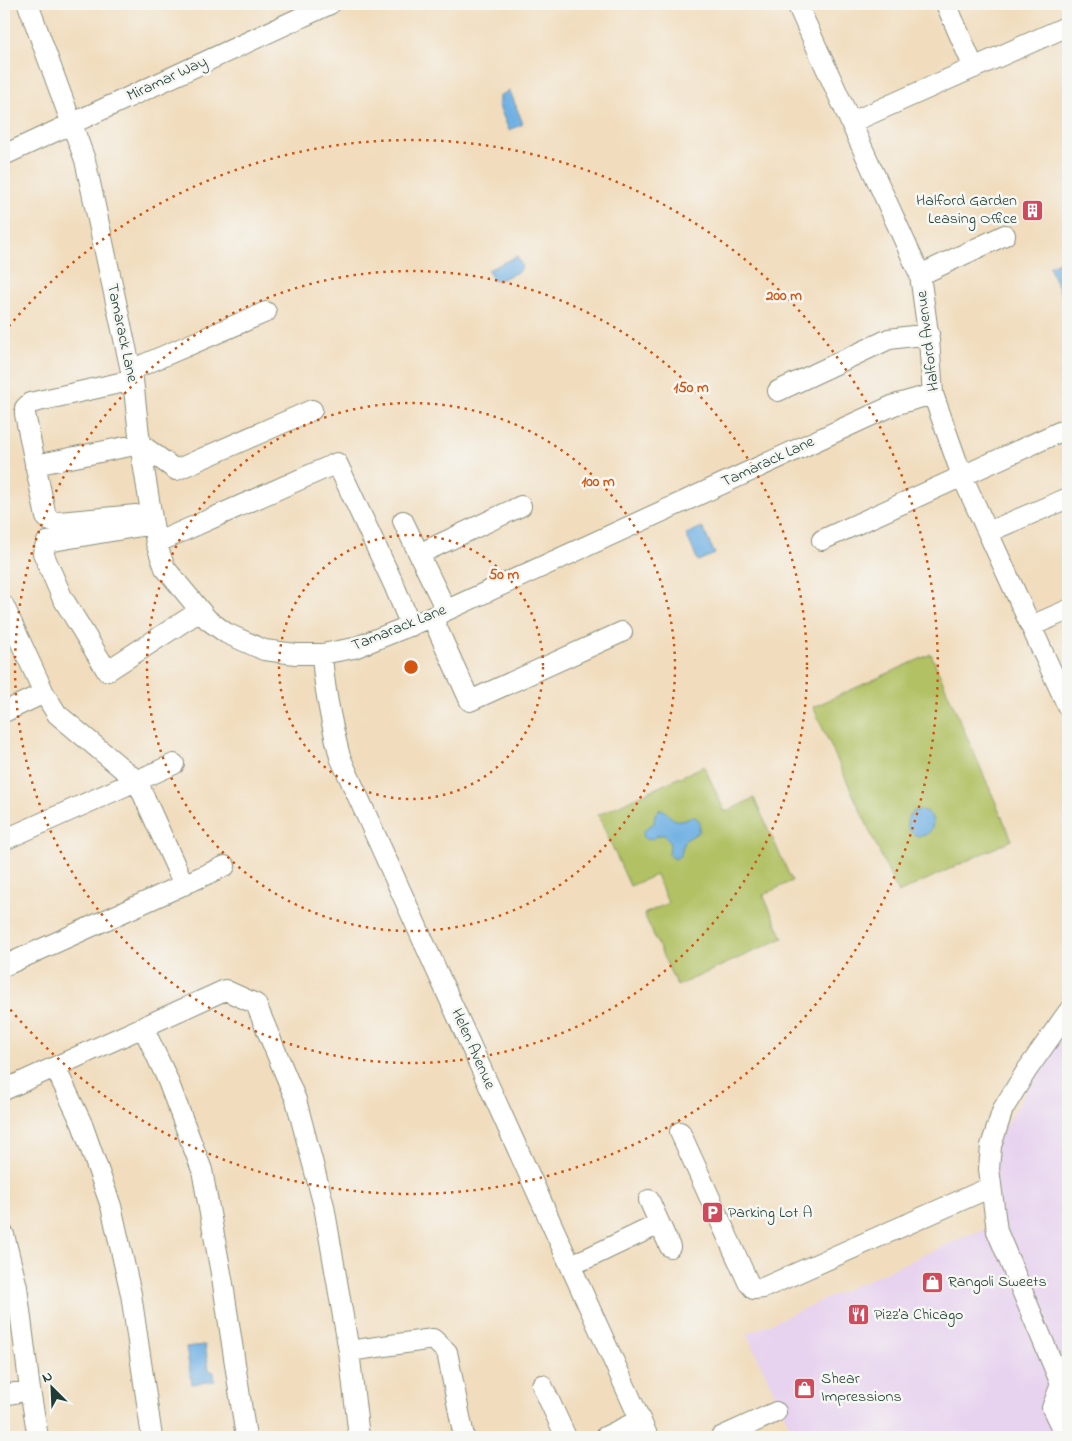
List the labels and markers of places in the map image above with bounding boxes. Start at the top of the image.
place label: Halford Garden Leasing Office [916,189,1018,231]
building icon: Halford Garden Leasing Office [1021,198,1045,222]
centre of rings [402,658,420,676]
parking icon: Parking Lot A [700,1201,724,1225]
place label: Parking Lot A [728,1201,812,1225]
shop icon: Rangoli Sweets [920,1270,944,1294]
place label: Rangoli Sweets [948,1270,1047,1294]
restaurant icon: Pizz’a Chicago [846,1303,870,1327]
place label: Pizz’a Chicago [874,1303,963,1327]
place label: Shear Impressions [821,1367,902,1409]
shop icon: Shear Impressions [793,1376,817,1400]

